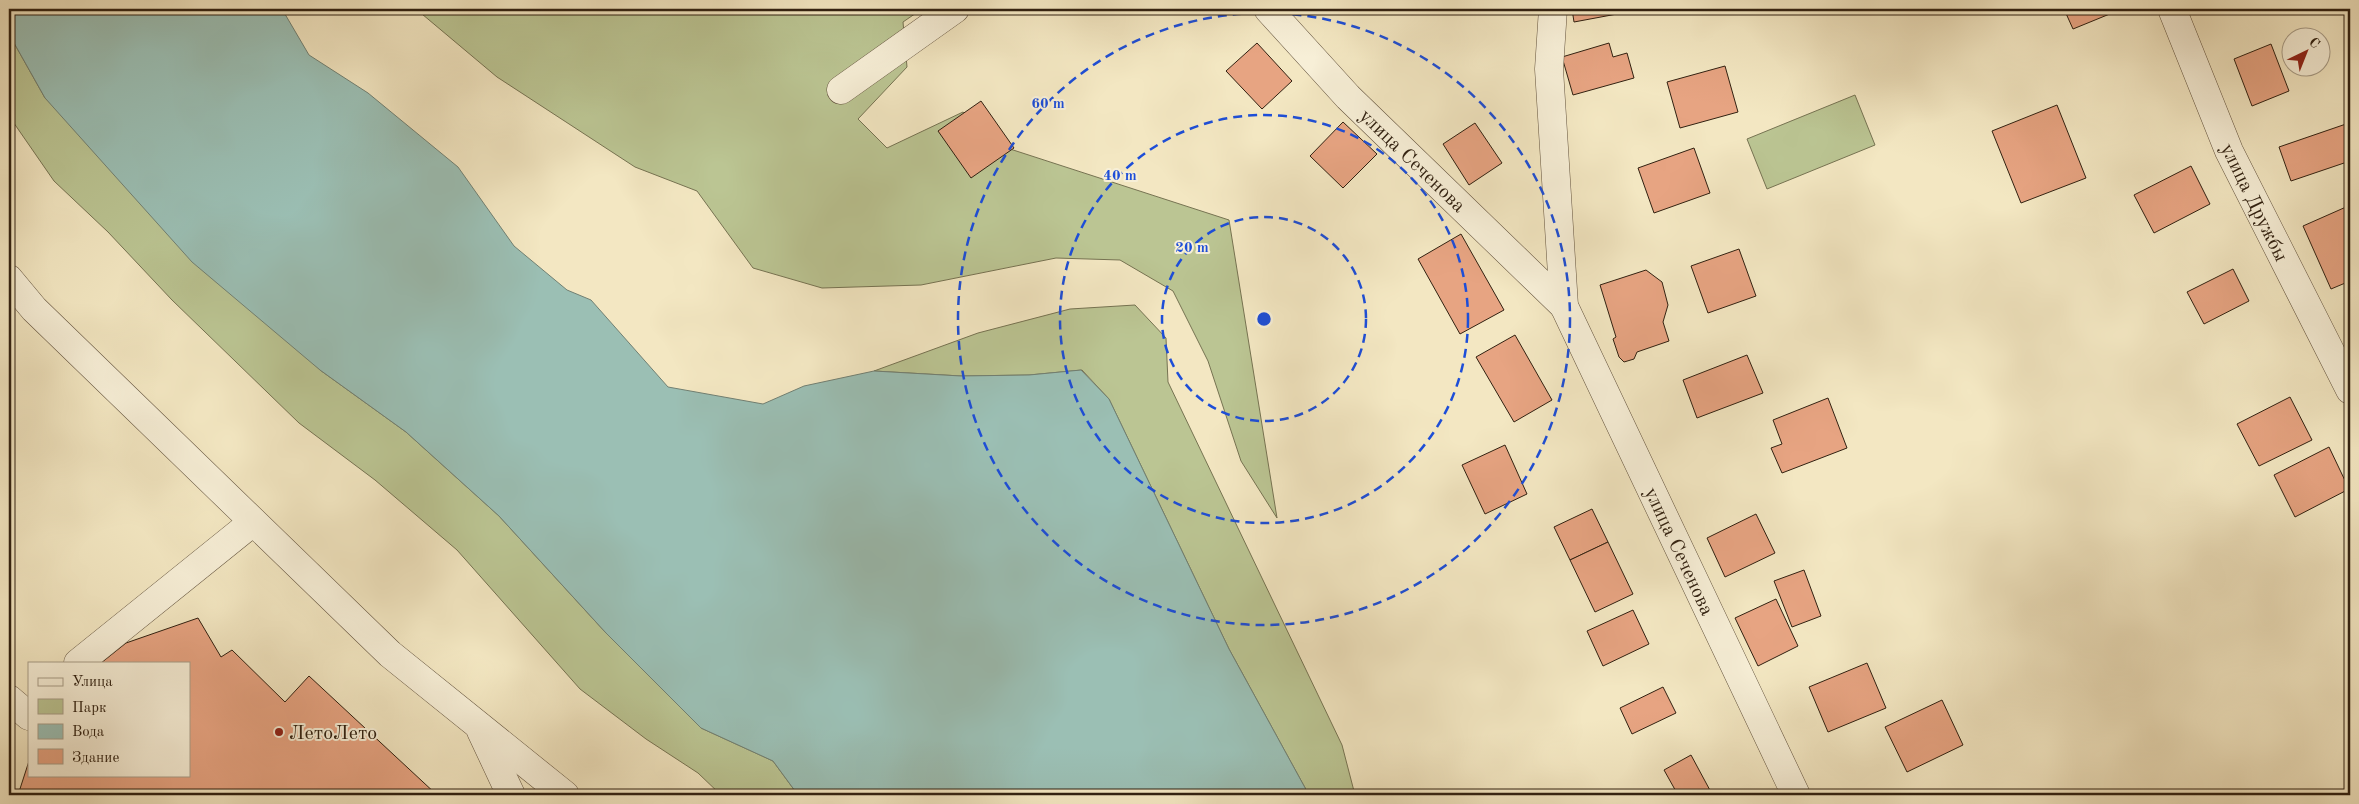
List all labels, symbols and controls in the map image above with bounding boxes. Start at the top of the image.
north arrow [2282,28,2332,78]
text: С [2306,35,2322,51]
text: 60 m [1031,97,1065,112]
street label: улица Сеченова [1355,106,1469,217]
street label: улица Дружбы [2216,141,2290,265]
text: 40 m [1103,169,1137,184]
text: 20 m [1175,241,1209,256]
centre of rings [1255,310,1273,328]
street label: улица Сеченова [1640,485,1717,619]
legend [28,662,190,776]
text: Улица [72,675,113,690]
text: Парк [72,701,107,716]
place label: ЛетоЛето [289,724,377,744]
text: Вода [72,725,105,740]
marker: ЛетоЛето [273,726,285,738]
text: Здание [72,751,119,766]

